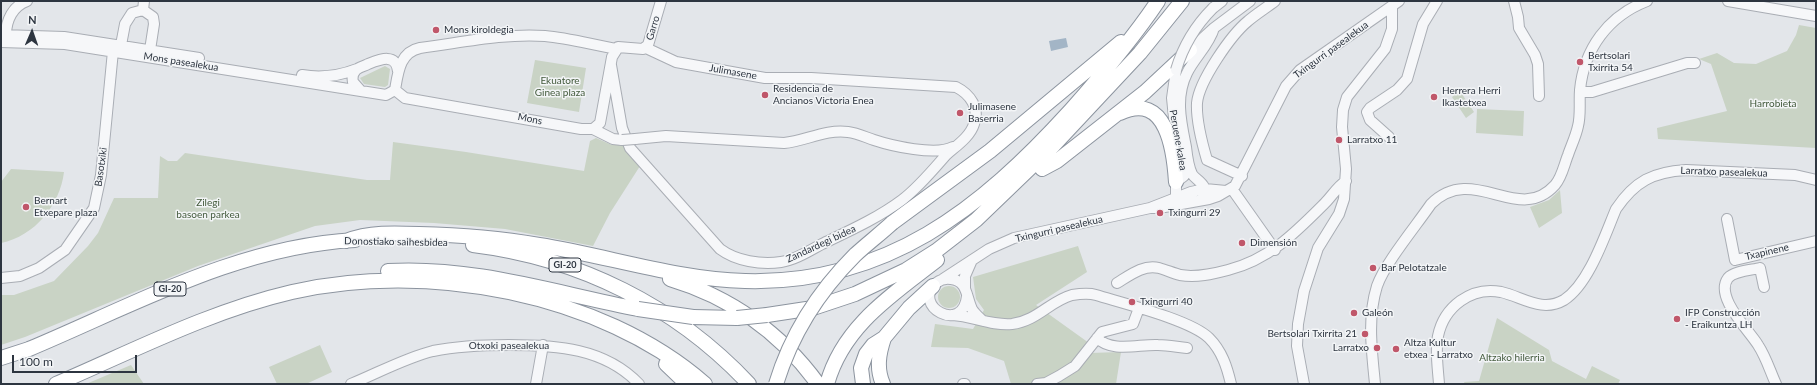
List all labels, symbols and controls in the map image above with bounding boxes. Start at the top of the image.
north arrow [12,12,52,52]
text: N [28,13,37,26]
street label: Garro [644,14,662,42]
street label: Txingurri pasealekua [1291,19,1371,81]
place label: Mons kiroldegia [444,24,514,36]
marker: Mons kiroldegia [431,25,441,35]
street label: Mons pasealekua [143,50,219,74]
place label: Bertsolari Txirrita 54 [1588,50,1633,74]
marker: Bertsolari Txirrita 54 [1575,57,1585,67]
street label: Julimasene [708,62,758,82]
park label: Ekuatore Ginea plaza [535,75,585,98]
place label: Residencia de Ancianos Victoria Enea [773,83,874,106]
place label: Herrera Herri Ikastetxea [1442,85,1501,108]
marker: Residencia de Ancianos Victoria Enea [760,90,770,100]
marker: Herrera Herri Ikastetxea [1429,92,1439,102]
park label: Harrobieta [1750,98,1796,110]
place label: Julimasene Baserria [968,101,1016,124]
marker: Julimasene Baserria [955,108,965,118]
street label: Peruene kalea [1167,109,1189,171]
street label: Mons [517,111,543,127]
place label: Larratxo 11 [1347,134,1397,146]
marker: Larratxo 11 [1334,135,1344,145]
street label: Basotxiki [92,147,110,187]
street label: Larratxo pasealekua [1680,164,1768,180]
place label: Bernart Etxepare plaza [34,195,97,218]
park label: Zilegi basoen parkea [176,197,240,220]
marker: Bernart Etxepare plaza [21,202,31,212]
place label: Txingurri 29 [1168,207,1221,219]
marker: Txingurri 29 [1155,208,1165,218]
street label: Txingurri pasealekua [1014,213,1104,245]
street label: Zandardegi bidea [784,223,858,265]
street label: Donostiako saihesbidea [344,235,448,249]
place label: Dimensión [1250,237,1297,249]
marker: Dimensión [1237,238,1247,248]
street label: Txapinene [1744,241,1790,263]
road number: GI-20 [549,258,581,272]
place label: Bar Pelotatzale [1381,262,1447,274]
marker: Bar Pelotatzale [1368,263,1378,273]
road number: GI-20 [154,282,186,296]
place label: Txingurri 40 [1140,296,1193,308]
marker: Txingurri 40 [1127,297,1137,307]
place label: Galeón [1362,307,1393,319]
place label: IFP Construcción - Eraikuntza LH [1685,307,1760,330]
marker: Galeón [1349,308,1359,318]
marker: IFP Construcción - Eraikuntza LH [1672,314,1682,324]
place label: Bertsolari Txirrita 21 [1267,328,1357,340]
marker: Bertsolari Txirrita 21 [1360,329,1370,339]
place label: Altza Kultur etxea - Larratxo [1404,337,1473,360]
street label: Otxoki pasealekua [469,340,549,352]
place label: Larratxo [1333,342,1369,354]
marker: Larratxo [1372,343,1382,353]
marker: Altza Kultur etxea - Larratxo [1391,344,1401,354]
scale bar [14,347,139,373]
park label: Altzako hilerria [1479,352,1545,364]
text: 100 m [19,354,53,369]

